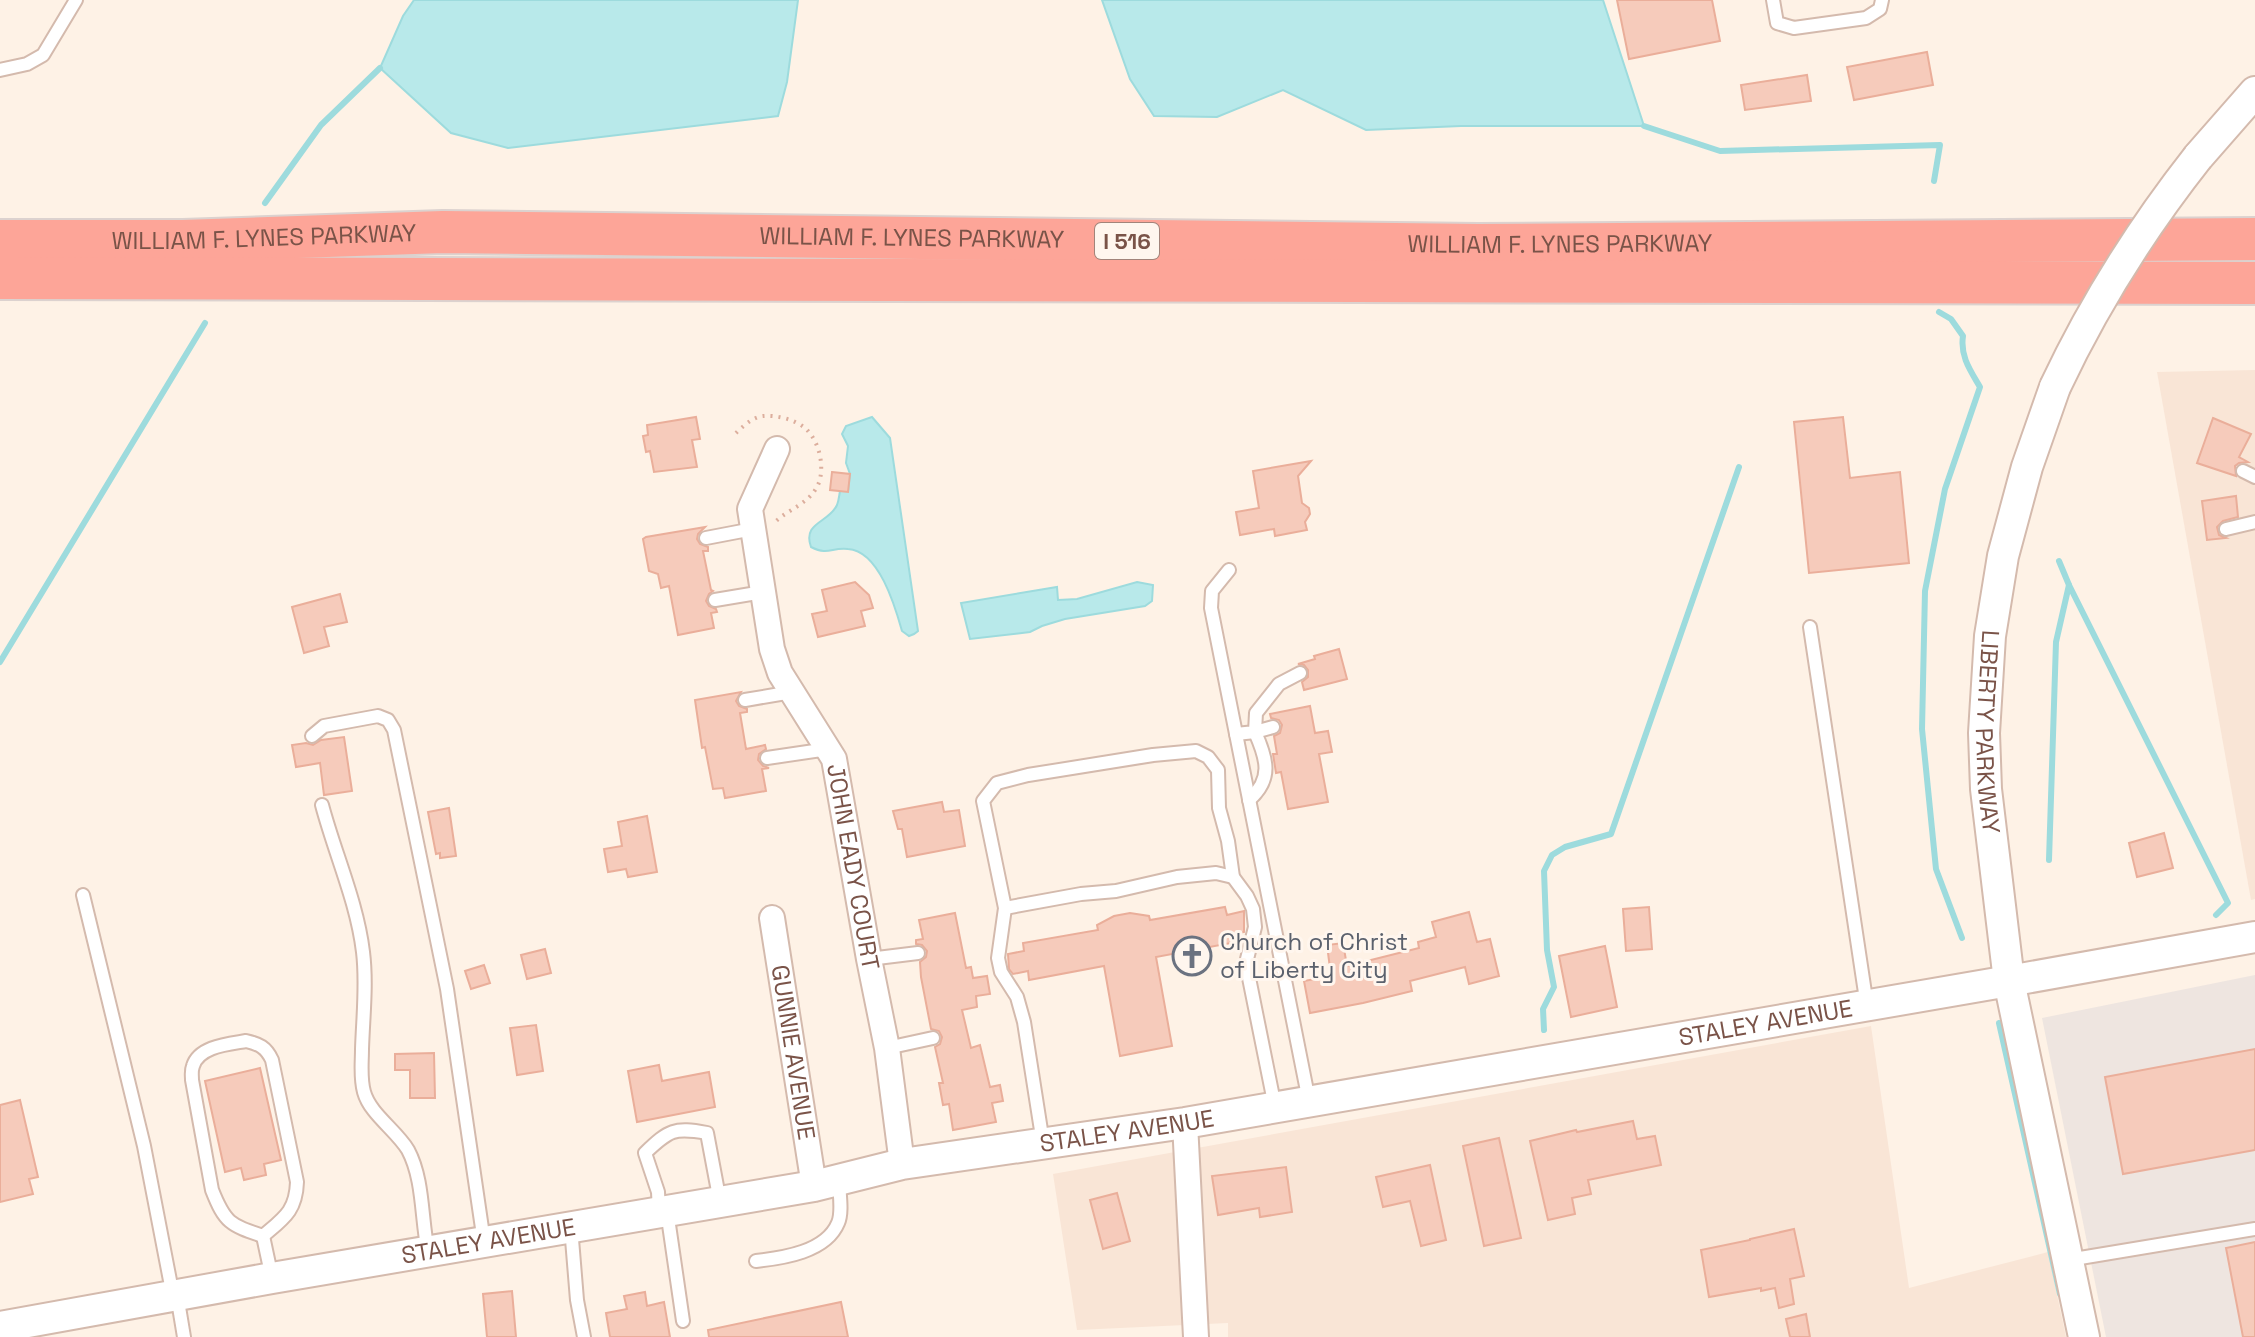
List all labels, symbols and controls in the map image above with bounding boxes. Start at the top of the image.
street label: WILLIAM F. LYNES PARKWAY [111,217,417,256]
street label: WILLIAM F. LYNES PARKWAY [759,220,1065,255]
road number: I 516 [1095,223,1159,259]
street label: WILLIAM F. LYNES PARKWAY [1407,227,1713,260]
street label: LIBERTY PARKWAY [1969,629,2007,836]
street label: JOHN EADY COURT [820,761,887,973]
place label: Church of Christ of Liberty City [1220,926,1408,985]
church icon: Church of Christ of Liberty City [1171,935,1213,977]
street label: GUNNIE AVENUE [765,963,823,1142]
street label: STALEY AVENUE [1676,992,1855,1053]
street label: STALEY AVENUE [1037,1102,1216,1159]
street label: STALEY AVENUE [399,1211,578,1271]

